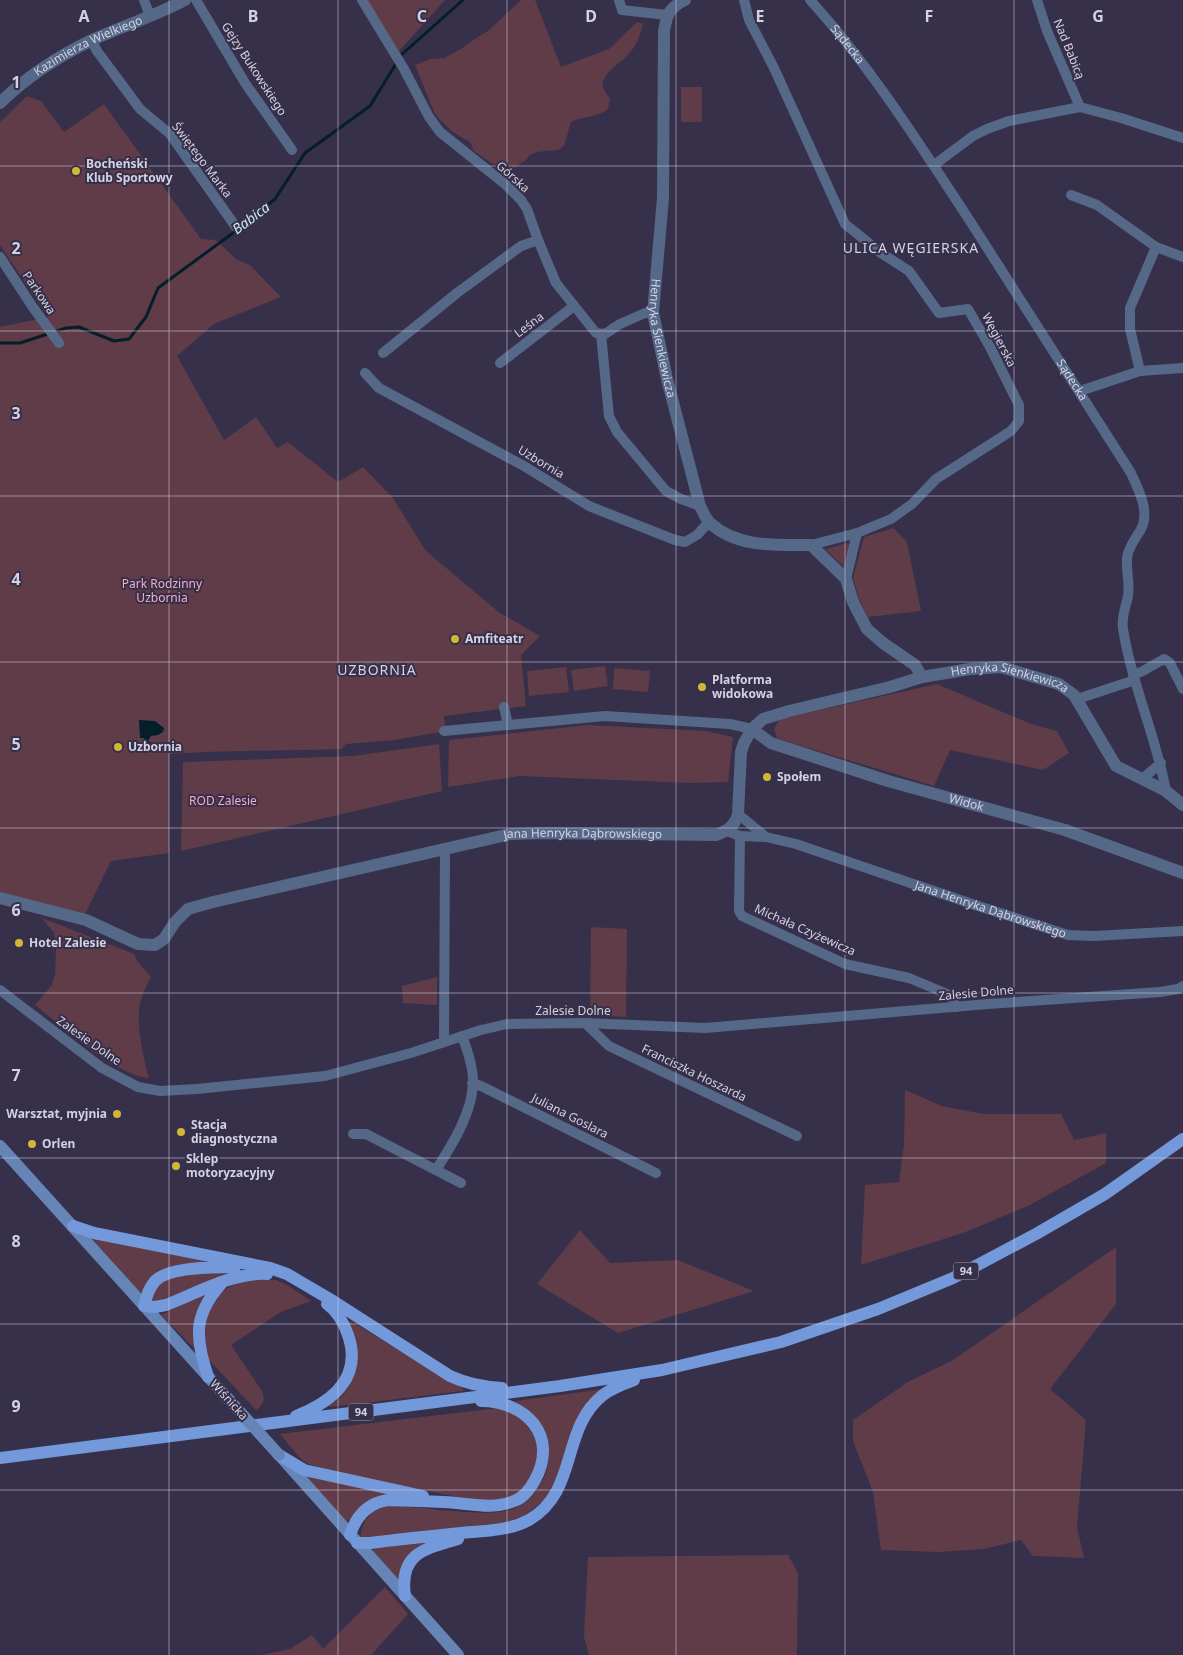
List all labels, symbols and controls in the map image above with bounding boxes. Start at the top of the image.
text: A [78,5,90,27]
text: B [248,5,258,27]
text: C [417,5,427,27]
text: D [585,5,597,27]
text: E [756,5,765,27]
text: F [925,5,933,27]
text: G [1092,5,1104,27]
street label: Kazimierza Wielkiego [30,11,145,80]
street label: Nad Babicą [1050,16,1089,82]
street label: Gejzy Bukowskiego [218,19,291,119]
street label: Sądecka [827,20,869,67]
text: 1 [11,71,21,93]
street label: Świętego Marka [168,118,236,201]
place label: Bocheński Klub Sportowy [86,155,173,186]
street label: Górska [493,157,534,196]
marker: Bocheński Klub Sportowy [70,165,82,177]
water label: Babica [228,197,273,238]
text: 2 [11,237,21,259]
district label: ULICA WĘGIERSKA [843,238,979,257]
street label: Parkowa [19,268,60,318]
street label: Henryka Sienkiewicza [645,278,681,399]
street label: Leśna [510,308,547,341]
street label: Węgierska [978,310,1021,370]
street label: Sądecka [1053,356,1092,404]
text: 3 [11,402,21,424]
street label: Uzbornia [515,441,568,482]
text: 4 [11,568,21,590]
park label: Park Rodzinny Uzbornia [122,575,203,606]
place label: Amfiteatr [465,630,524,647]
marker: Amfiteatr [449,633,461,645]
street label: Henryka Sienkiewicza [949,658,1073,697]
district label: UZBORNIA [337,660,417,679]
place label: Platforma widokowa [712,671,773,702]
marker: Platforma widokowa [696,681,708,693]
text: 5 [11,733,21,755]
place label: Uzbornia [128,738,182,755]
marker: Uzbornia [112,741,124,753]
place label: Społem [777,768,821,785]
marker: Społem [761,771,773,783]
street label: Widok [947,789,986,815]
park label: ROD Zalesie [189,792,257,809]
street label: Jana Henryka Dąbrowskiego [501,824,662,843]
street label: Jana Henryka Dąbrowskiego [912,876,1069,942]
text: 6 [11,899,21,921]
street label: Michała Czyżewicza [752,900,858,959]
place label: Hotel Zalesie [29,934,106,951]
marker: Hotel Zalesie [13,937,25,949]
street label: Zalesie Dolne [938,981,1015,1004]
street label: Zalesie Dolne [535,1002,611,1019]
street label: Zalesie Dolne [53,1012,125,1069]
street label: Franciszka Hoszarda [639,1040,749,1105]
text: 7 [11,1064,21,1086]
street label: Juliana Goslara [528,1088,611,1142]
place label: Warsztat, myjnia [6,1105,107,1122]
marker: Warsztat, myjnia [111,1108,123,1120]
place label: Stacja diagnostyczna [191,1116,277,1147]
marker: Stacja diagnostyczna [175,1126,187,1138]
place label: Orlen [42,1135,75,1152]
marker: Orlen [26,1138,38,1150]
place label: Sklep motoryzacyjny [186,1150,275,1181]
marker: Sklep motoryzacyjny [170,1160,182,1172]
text: 8 [11,1230,21,1252]
road number: 94 [954,1262,978,1280]
street label: Wiśnicka [207,1376,252,1424]
text: 9 [11,1395,21,1417]
road number: 94 [348,1404,374,1420]

